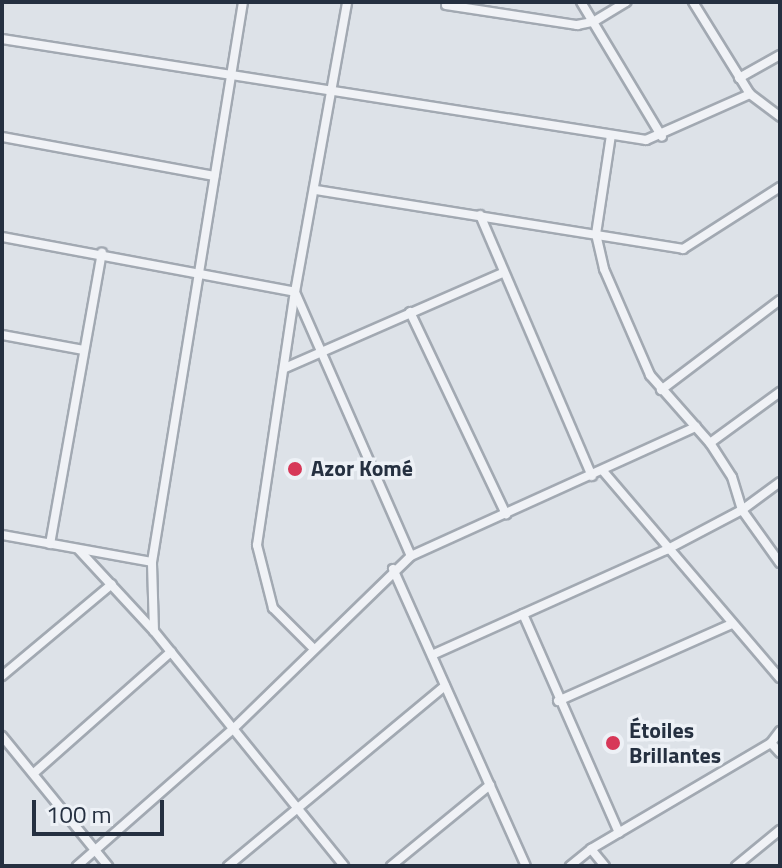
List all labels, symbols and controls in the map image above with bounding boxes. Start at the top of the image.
place label: Azor Komé [311,456,413,482]
marker: Azor Komé [286,460,304,478]
place label: Étoiles Brillantes [629,717,721,768]
marker: Étoiles Brillantes [604,734,622,752]
scale bar [36,784,168,834]
text: 100 m [46,796,112,832]

